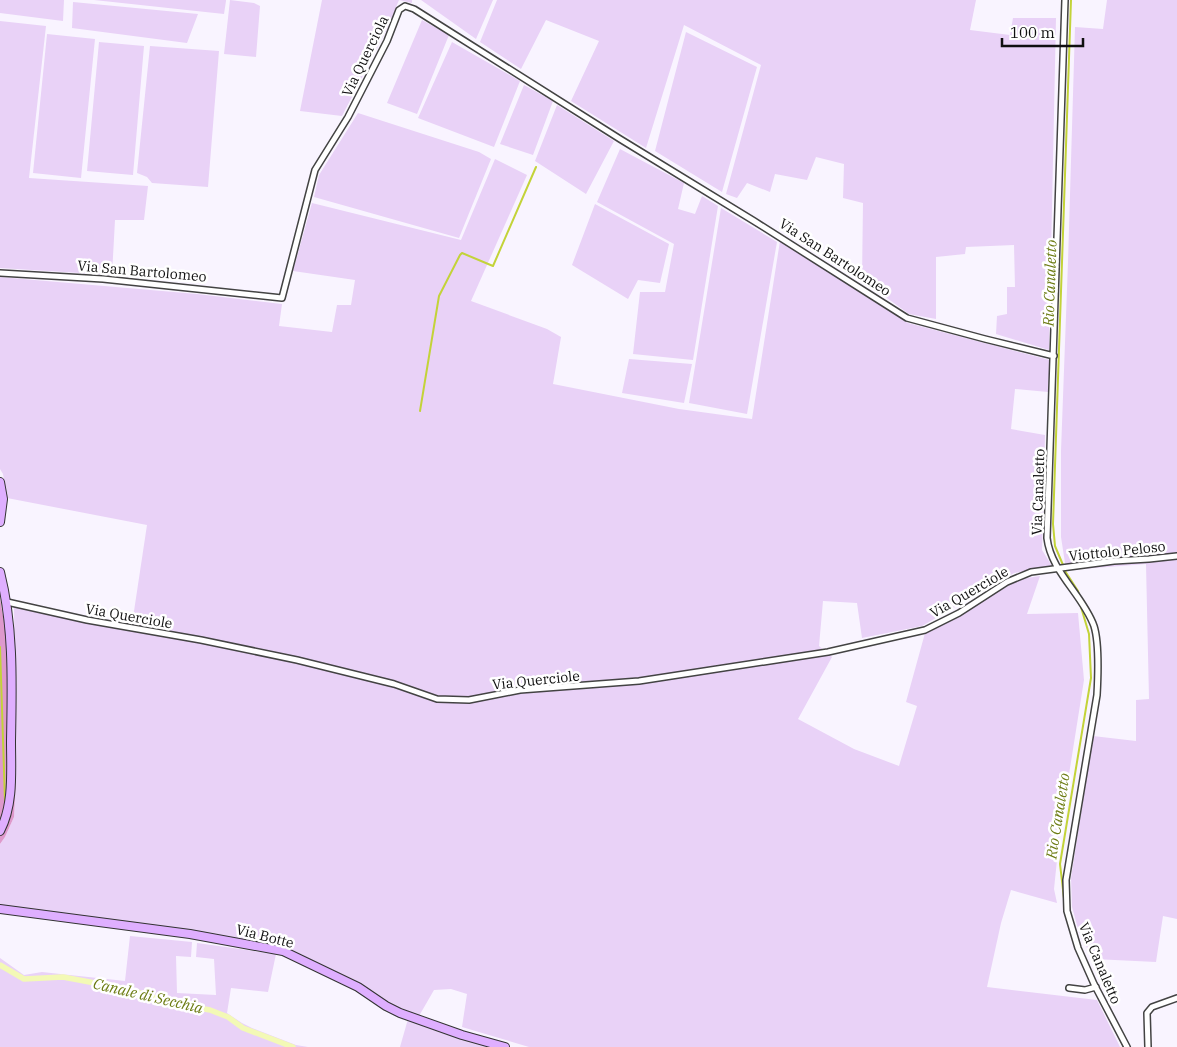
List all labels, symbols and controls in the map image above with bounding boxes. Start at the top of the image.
street label: Via Querciola [338,12,393,100]
scale bar [1002,15,1083,47]
text: 100 m [1010,23,1055,42]
street label: Via San Bartolomeo [776,214,894,300]
water label: Rio Canaletto [1038,239,1061,328]
street label: Via San Bartolomeo [77,256,207,286]
street label: Via Canaletto [1027,448,1049,536]
street label: Viottolo Peloso [1068,537,1166,565]
street label: Via Querciole [926,562,1012,622]
street label: Via Querciole [84,600,174,632]
street label: Via Querciole [491,666,581,694]
water label: Rio Canaletto [1041,772,1074,861]
street label: Via Botte [234,920,296,952]
street label: Via Canaletto [1075,920,1125,1007]
water label: Canale di Secchia [91,974,206,1018]

